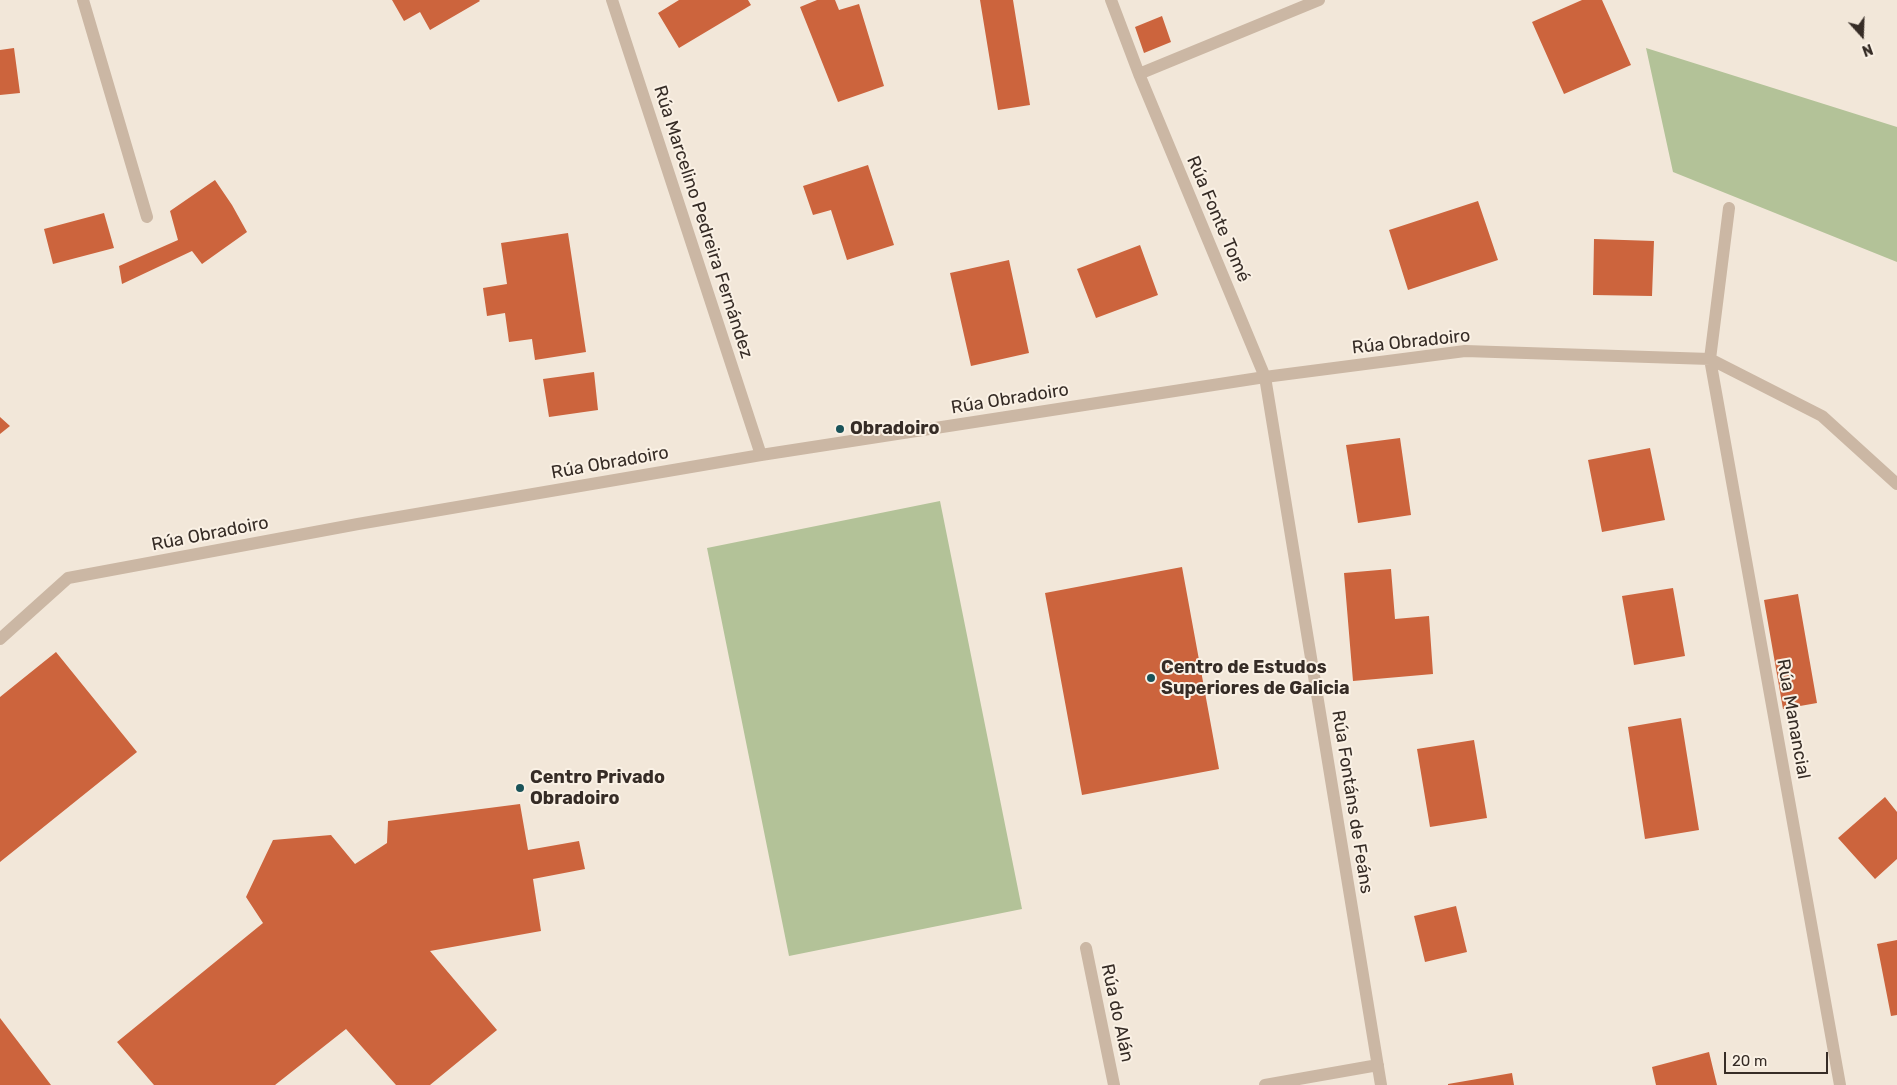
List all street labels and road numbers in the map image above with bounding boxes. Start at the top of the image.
street label: Rúa Marcelino Pedreira Fernández [649,83,757,361]
street label: Rúa Fonte Tomé [1182,153,1254,285]
street label: Rúa Obradoiro [1351,325,1471,359]
street label: Rúa Obradoiro [950,379,1070,419]
street label: Rúa Obradoiro [550,442,670,484]
street label: Rúa Obradoiro [150,512,270,556]
street label: Rúa Manancial [1772,657,1814,781]
street label: Rúa Fontáns de Feáns [1327,709,1377,895]
street label: Rúa do Alán [1096,962,1138,1064]

